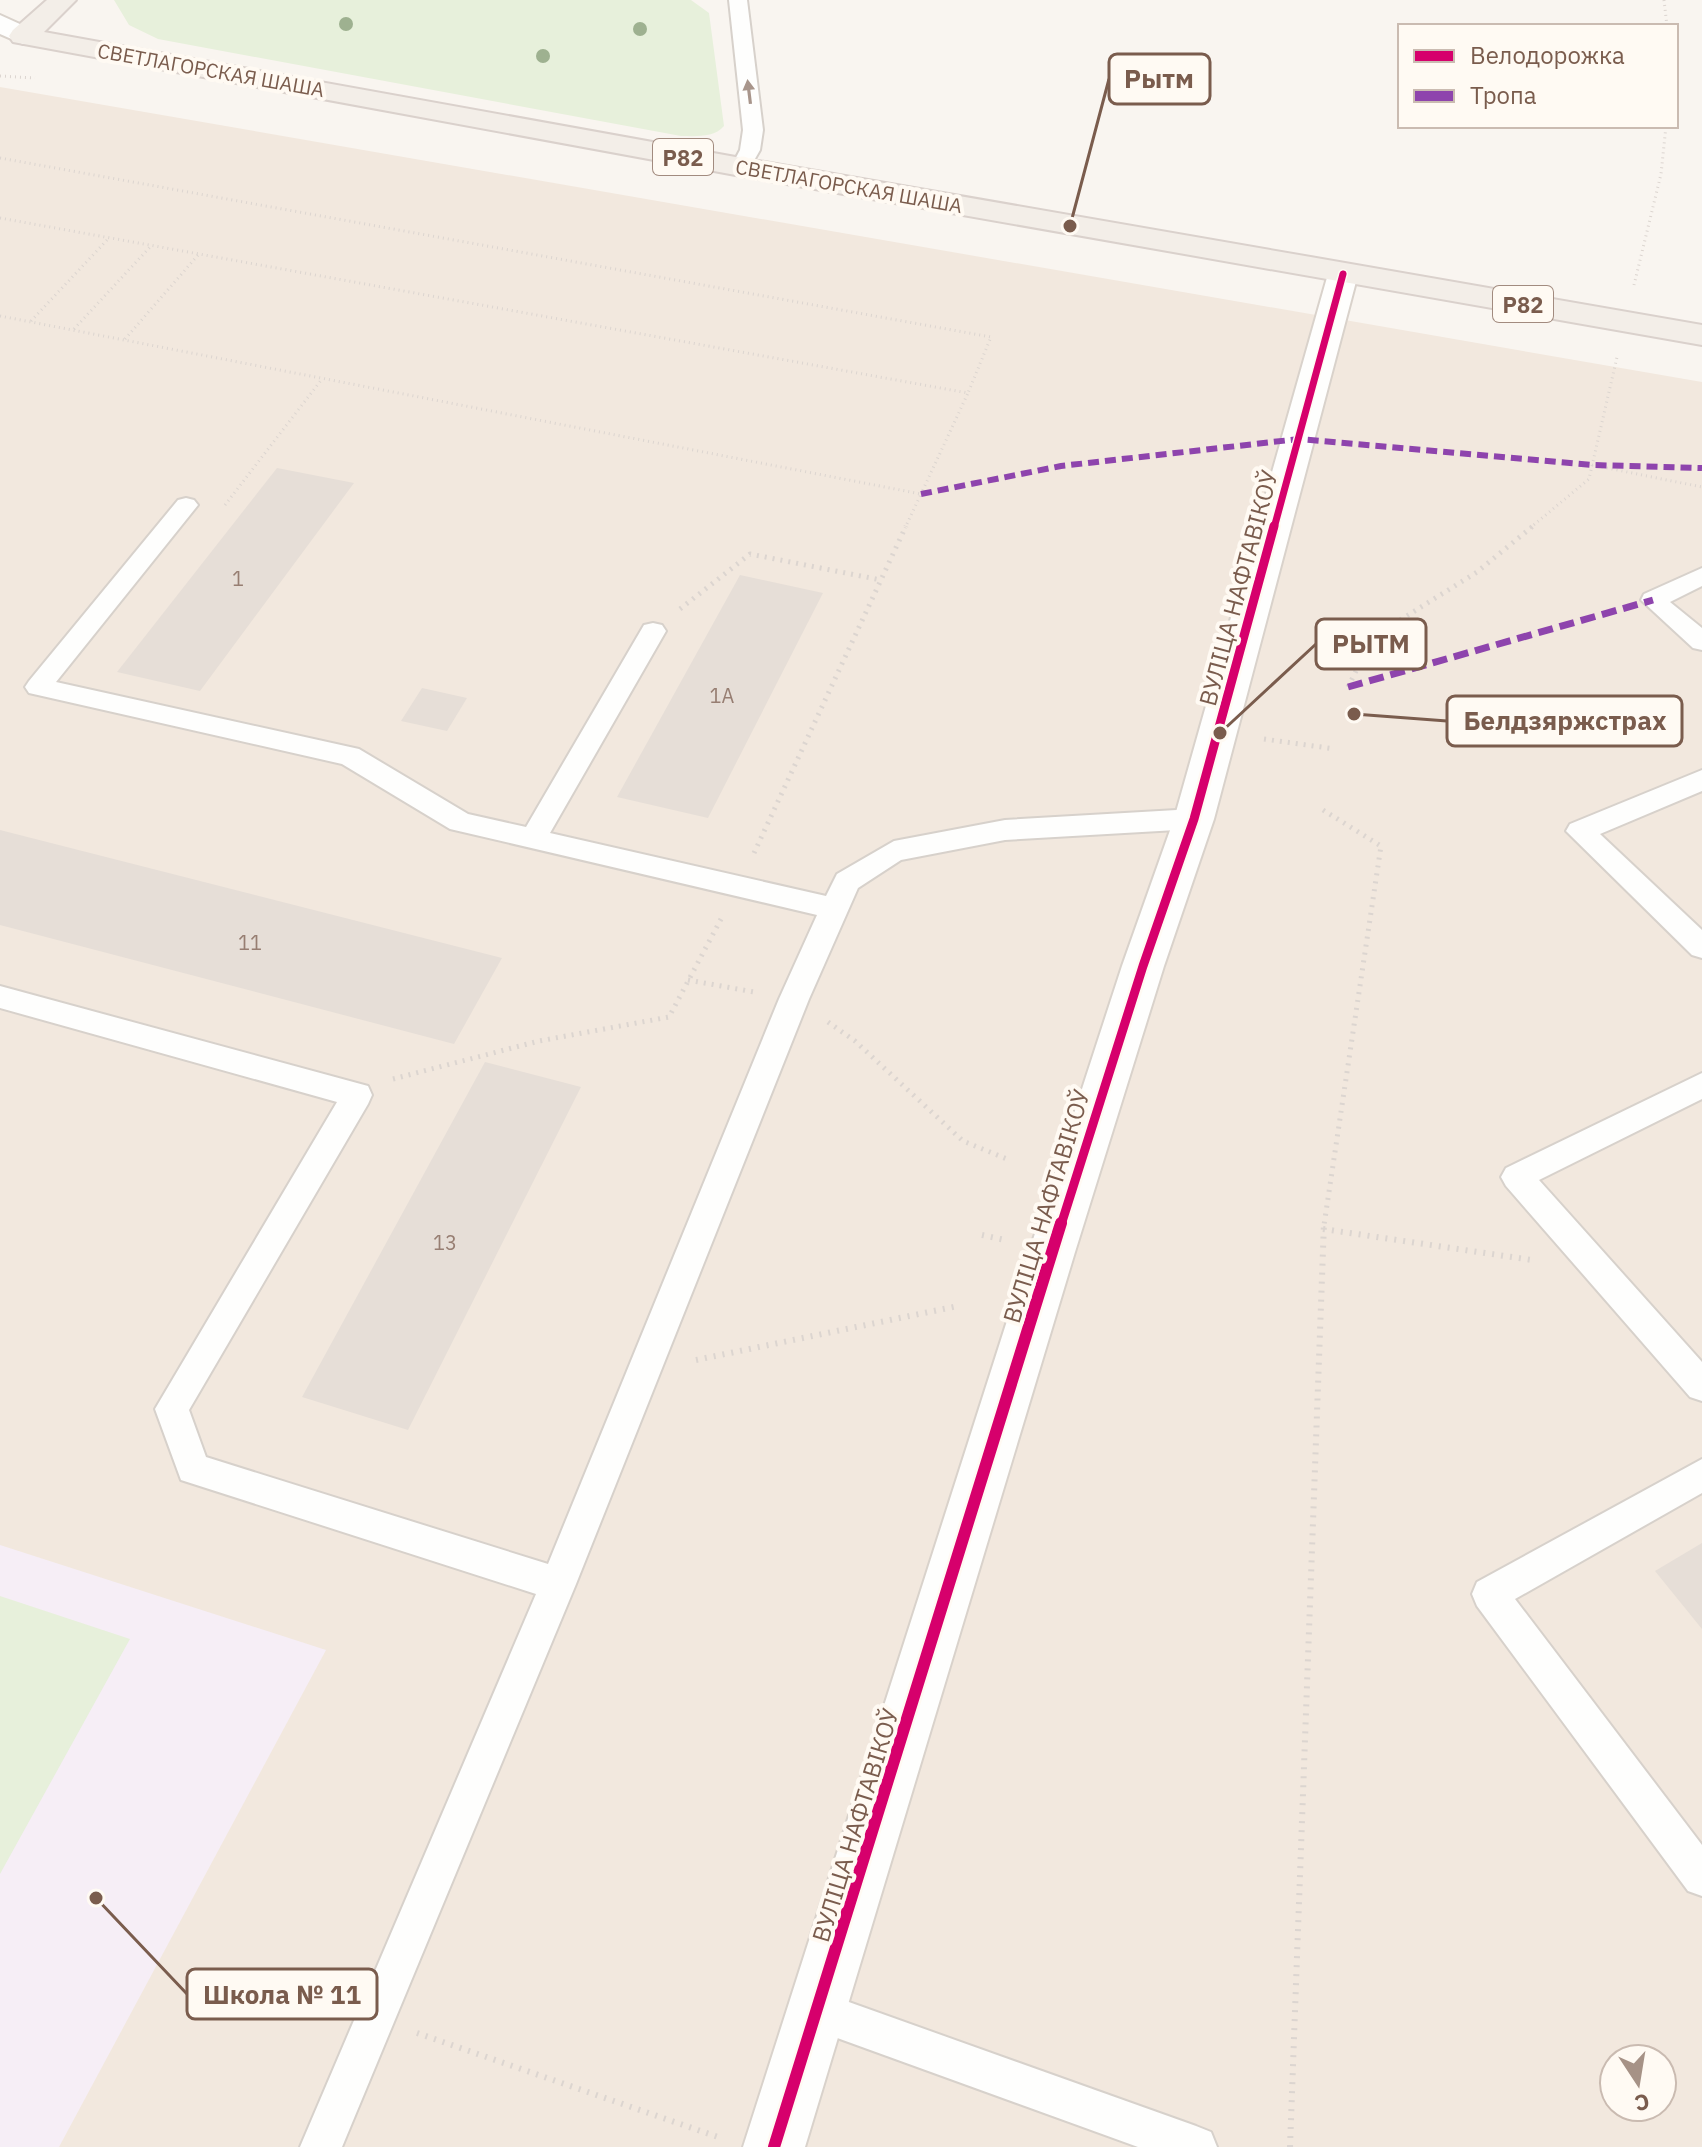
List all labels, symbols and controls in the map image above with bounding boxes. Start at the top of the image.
legend [1398,24,1678,128]
street label: СВЕТЛАГОРСКАЯ ШАША [95,37,327,103]
text: Велодорожка [1470,39,1625,71]
callout: Рытм [1109,54,1210,104]
text: Рытм [1124,61,1194,95]
one-way arrow [742,79,755,104]
text: Тропа [1470,79,1537,111]
road number: Р82 [653,139,713,175]
street label: СВЕТЛАГОРСКАЯ ШАША [733,153,965,219]
road number: Р82 [1493,286,1553,322]
street label: ВУЛІЦА НАФТАВІКОЎ [1191,467,1285,709]
house number: 1 [232,565,244,592]
callout: РЫТМ [1316,619,1426,669]
text: РЫТМ [1332,626,1410,660]
house number: 1А [710,682,735,709]
callout: Белдзяржстрах [1447,696,1682,746]
text: Белдзяржстрах [1463,703,1667,737]
house number: 11 [238,929,262,956]
street label: ВУЛІЦА НАФТАВІКОЎ [995,1085,1097,1327]
house number: 13 [433,1229,457,1256]
street label: ВУЛІЦА НАФТАВІКОЎ [804,1704,906,1946]
callout: Школа № 11 [187,1969,377,2019]
text: Школа № 11 [203,1977,361,2011]
north arrow [1598,2043,1678,2123]
text: С [1632,2087,1652,2119]

